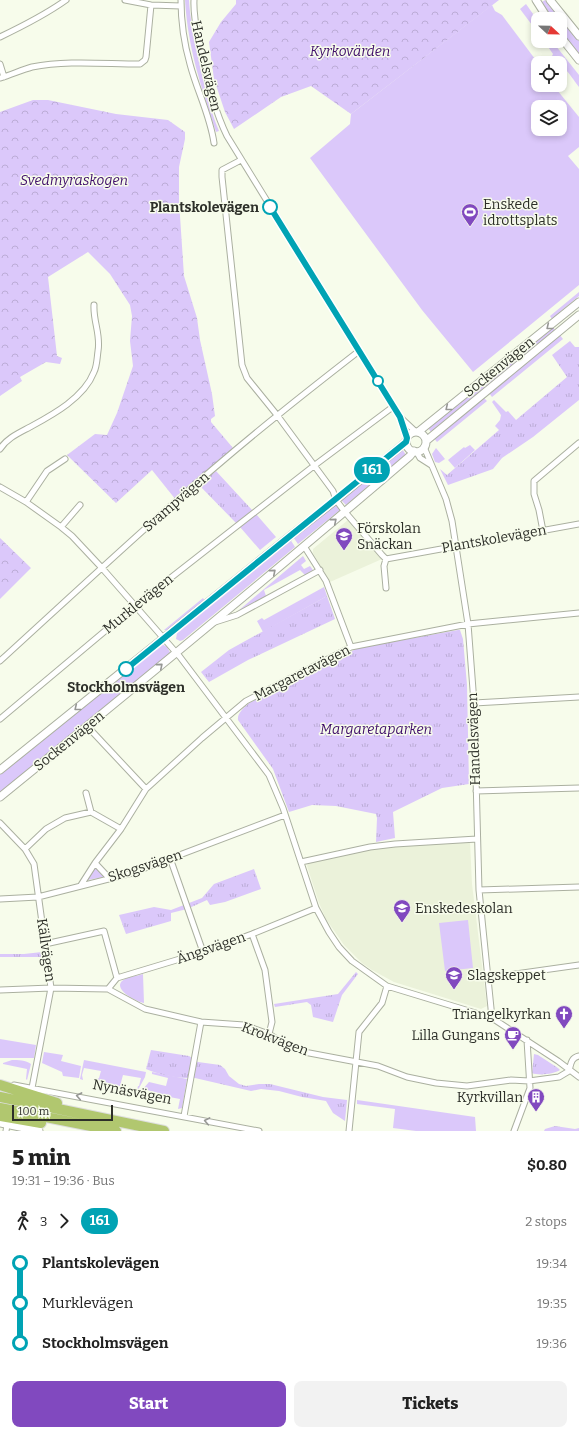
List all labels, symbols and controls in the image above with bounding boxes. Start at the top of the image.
north arrow [531,12,567,48]
map controls [531,12,567,136]
street label: Handelsvägen [187,19,225,113]
park label: Kyrkovärden [310,43,390,60]
button: locate [531,56,567,92]
button: layers [531,100,567,136]
park label: Svedmyraskogen [20,172,128,189]
place label: Enskede idrottsplats [483,196,558,229]
place label: Plantskolevägen [150,199,259,216]
marker: Plantskolevägen [262,199,278,215]
sports icon: Enskede idrottsplats [460,202,480,227]
one-way arrow [546,322,553,329]
street label: Sockenvägen [460,333,538,401]
unlabelled marker [372,375,384,387]
one-way arrow [445,404,452,411]
line badge: 161 [349,457,395,483]
text: 161 [362,461,382,478]
street label: Svampvägen [139,468,213,536]
one-way arrow [329,519,337,526]
place label: Förskolan Snäckan [357,520,421,553]
street label: Plantskolevägen [440,521,548,557]
school or university icon: Förskolan Snäckan [334,526,354,551]
one-way arrow [268,570,275,577]
street label: Murklevägen [100,571,177,637]
street label: Margaretavägen [251,641,353,705]
marker: Stockholmsvägen [118,661,134,677]
one-way arrow [156,663,163,670]
place label: Stockholmsvägen [67,679,185,696]
street label: Handelsvägen [464,692,484,786]
one-way arrow [75,704,82,711]
street label: Sockenvägen [30,707,108,775]
park label: Margaretaparken [320,721,432,738]
street label: Skogsvägen [106,846,184,886]
school or university icon: Enskedeskolan [392,898,412,923]
place label: Enskedeskolan [415,900,513,917]
street label: Källvägen [33,917,59,983]
street label: Ängsvägen [174,928,248,968]
school or university icon: Slagskeppet [444,965,464,990]
place label: Slagskeppet [467,967,546,984]
church icon: Triangelkyrkan [554,1004,574,1029]
place label: Triangelkyrkan [452,1006,551,1023]
street label: Krokvägen [239,1018,311,1060]
cafe icon: Lilla Gungans [503,1025,523,1050]
place label: Lilla Gungans [411,1027,500,1044]
street label: Nynäsvägen [91,1076,173,1108]
building icon: Kyrkvillan [526,1087,546,1112]
place label: Kyrkvillan [457,1089,523,1106]
one-way arrow [76,1093,82,1101]
scale bar [12,1103,113,1122]
text: 100 m [18,1105,49,1118]
one-way arrow [204,1117,210,1125]
text: 5 min [12,1144,70,1171]
text: $0.80 [527,1156,567,1174]
text: 19:31 – 19:36 · Bus [12,1173,115,1188]
icon: walk [12,1210,34,1232]
icon: forward [53,1210,75,1232]
text: 161 [89,1212,110,1229]
text: 3 [40,1214,47,1229]
text: 2 stops [525,1214,567,1229]
text: Plantskolevägen [42,1254,159,1272]
text: 19:34 [536,1256,567,1271]
text: Murklevägen [42,1294,133,1312]
text: 19:35 [537,1296,567,1311]
text: Stockholmsvägen [42,1334,169,1352]
text: 19:36 [536,1336,567,1351]
button: Start [12,1381,286,1427]
button: Tickets [294,1381,567,1427]

